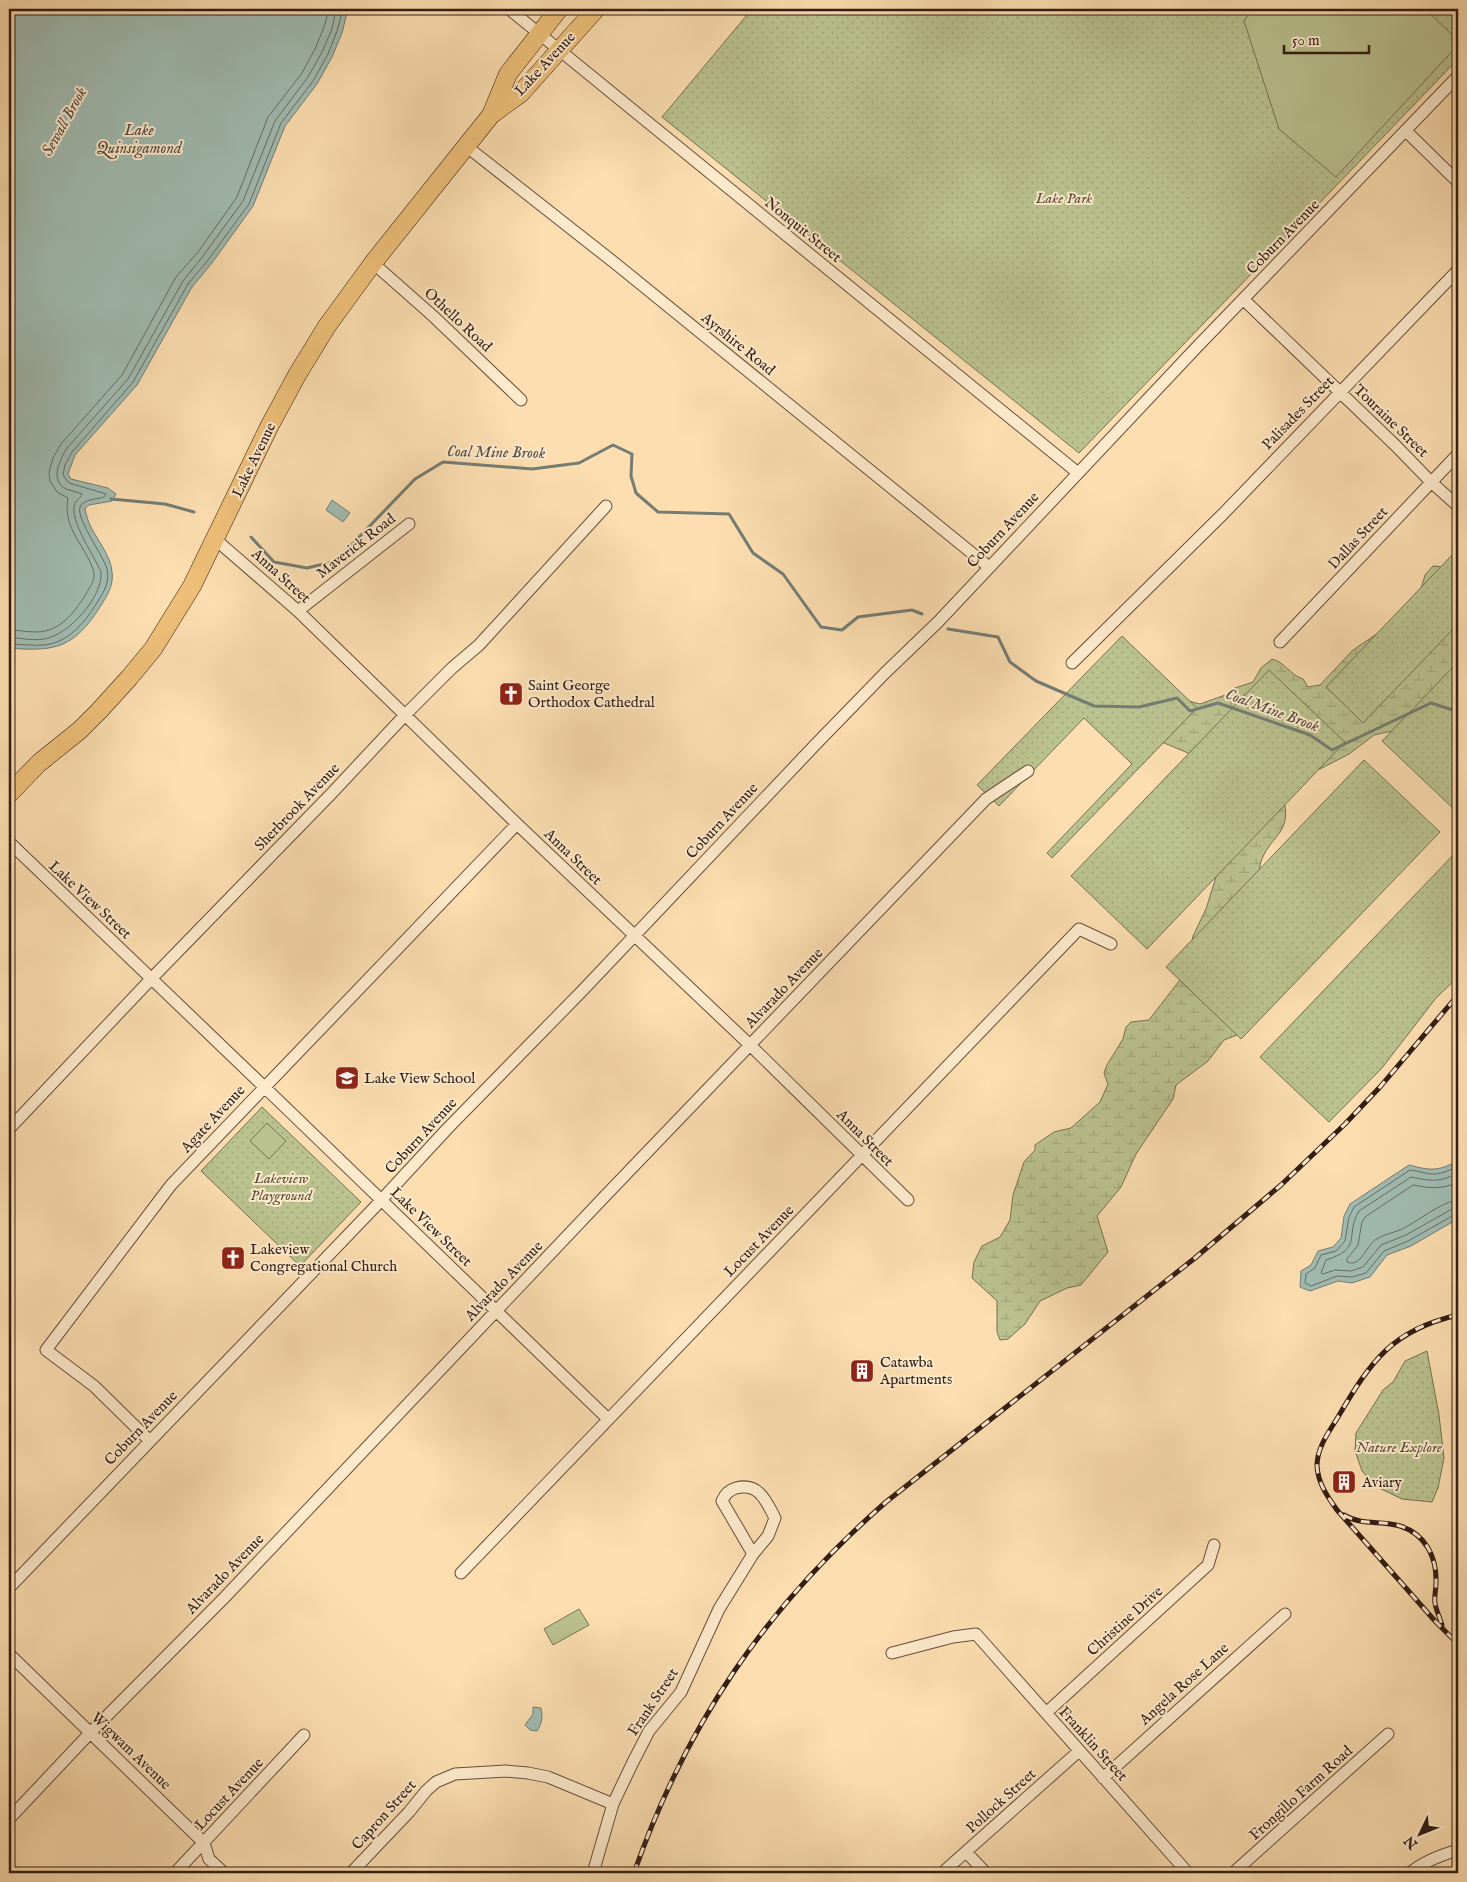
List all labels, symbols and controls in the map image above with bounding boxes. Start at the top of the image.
scale bar [1284,22,1370,54]
street label: Lake Avenue [510,28,580,100]
text: 50 m [1292,31,1320,50]
water label: Sewall Brook [38,84,92,160]
water label: Lake Quinsigamond [97,121,183,159]
park label: Lake Park [1035,189,1092,208]
street label: Nonquit Street [761,193,845,267]
street label: Coburn Avenue [1242,195,1324,279]
street label: Othello Road [420,284,497,357]
street label: Ayrshire Road [696,308,780,380]
street label: Palisades Street [1258,372,1338,454]
street label: Touraine Street [1350,381,1432,461]
street label: Lake Avenue [228,419,280,501]
water label: Coal Mine Brook [447,442,546,464]
street label: Coburn Avenue [963,488,1043,572]
street label: Dallas Street [1324,503,1392,573]
street label: Maverick Road [313,509,400,583]
street label: Anna Street [247,544,315,608]
place label: Saint George Orthodox Cathedral [528,676,656,712]
church icon: Saint George Orthodox Cathedral [498,681,524,707]
water label: Coal Mine Brook [1222,685,1322,737]
street label: Sherbrook Avenue [250,759,344,855]
street label: Coburn Avenue [682,779,762,863]
street label: Anna Street [539,824,606,889]
street label: Lake View Street [45,857,135,943]
street label: Alvarado Avenue [740,944,827,1033]
school or university icon: Lake View School [334,1065,360,1091]
place label: Lake View School [364,1069,476,1088]
street label: Agate Avenue [176,1081,249,1158]
street label: Coburn Avenue [381,1094,461,1178]
street label: Anna Street [832,1105,898,1171]
park label: Lakeview Playground [250,1169,313,1206]
street label: Lake View Street [386,1183,476,1271]
street label: Locust Avenue [720,1201,798,1281]
street label: Alvarado Avenue [460,1237,547,1326]
place label: Lakeview Congregational Church [250,1240,397,1276]
church icon: Lakeview Congregational Church [220,1245,246,1271]
place label: Catawba Apartments [879,1353,952,1389]
building icon: Catawba Apartments [849,1358,875,1384]
street label: Coburn Avenue [100,1386,182,1470]
park label: Nature Explore [1356,1438,1442,1457]
building icon: Aviary [1331,1469,1357,1495]
place label: Aviary [1361,1473,1402,1492]
street label: Alvarado Avenue [181,1530,268,1619]
street label: Christine Drive [1083,1582,1167,1660]
street label: Angela Rose Lane [1135,1639,1233,1730]
street label: Frank Street [623,1664,683,1740]
street label: Franklin Street [1054,1703,1132,1785]
street label: Wigwam Avenue [87,1708,175,1794]
street label: Frongillo Farm Road [1245,1741,1357,1844]
street label: Locust Avenue [190,1754,268,1834]
street label: Pollock Street [962,1765,1040,1837]
street label: Capron Street [348,1776,420,1854]
north arrow [1394,1810,1444,1860]
text: N [1401,1832,1423,1853]

